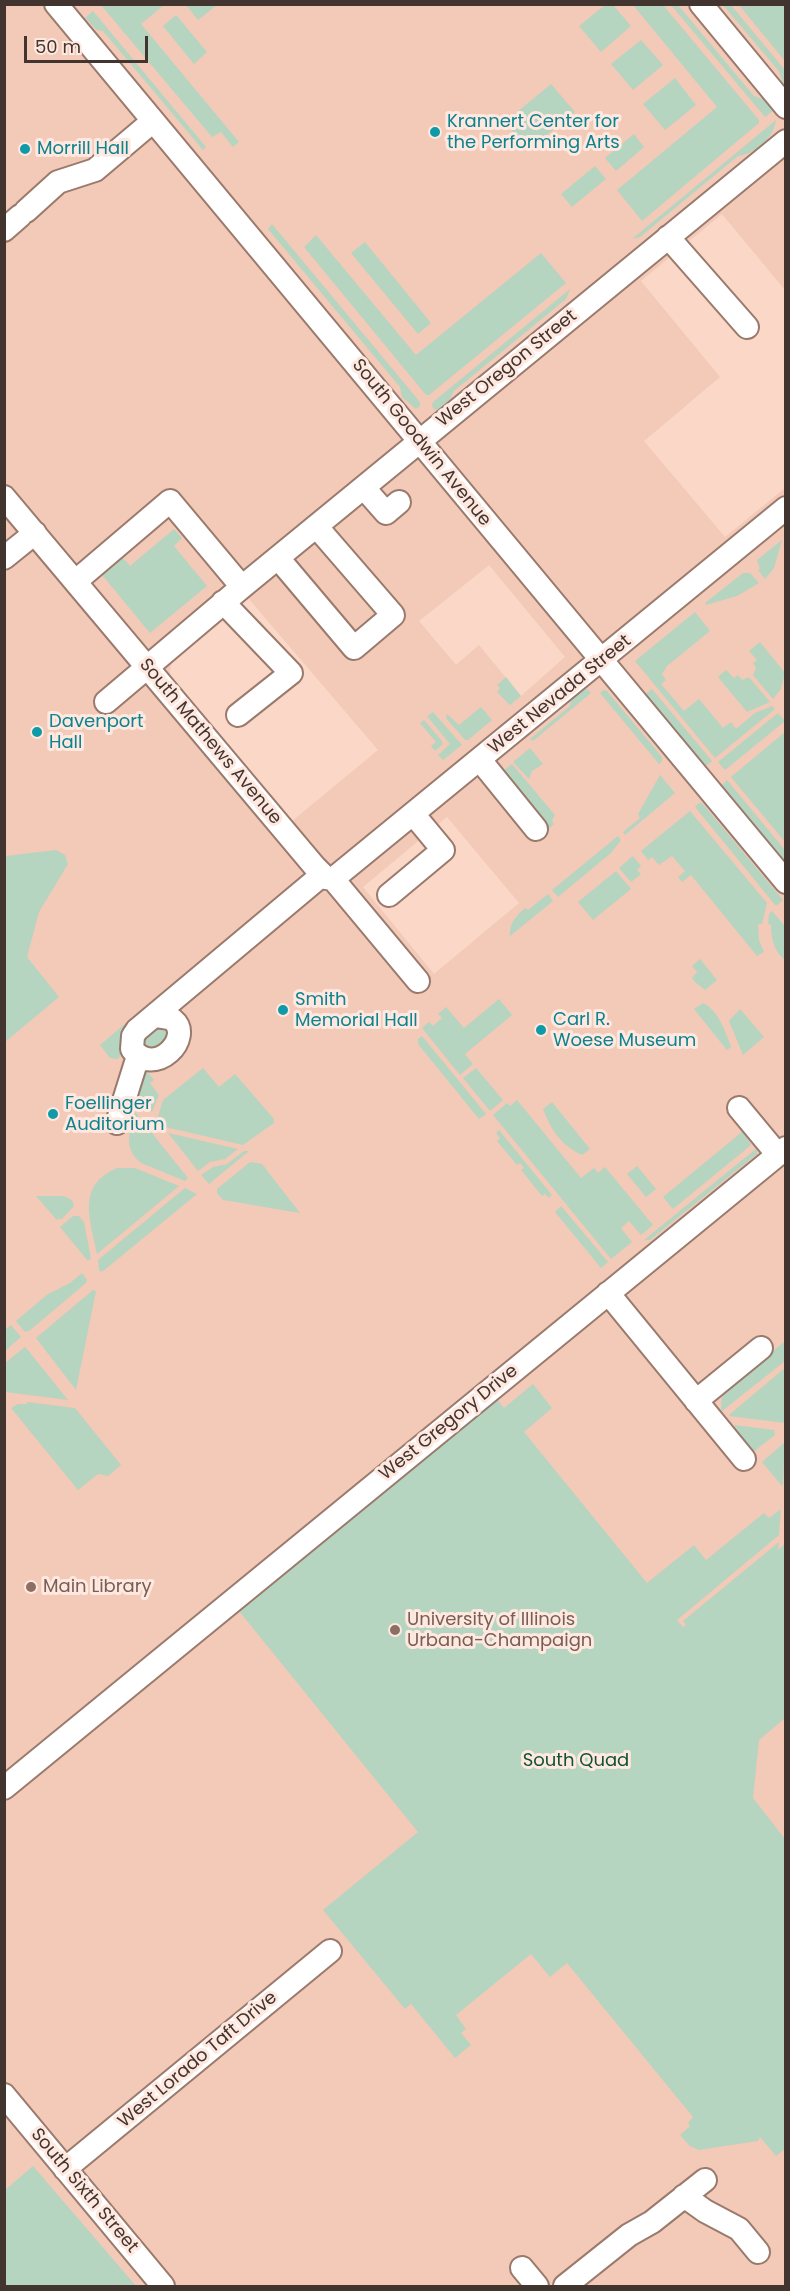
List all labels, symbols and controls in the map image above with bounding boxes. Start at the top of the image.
scale bar [27,24,152,62]
text: 50 m [35,34,81,59]
place label: Krannert Center for the Performing Arts [447,111,620,154]
marker: Krannert Center for the Performing Arts [428,125,442,139]
place label: Morrill Hall [37,138,129,160]
marker: Morrill Hall [18,142,32,156]
street label: West Oregon Street [433,306,581,432]
street label: South Goodwin Avenue [347,355,495,531]
street label: West Nevada Street [484,631,636,759]
street label: South Mathews Avenue [134,655,286,829]
place label: Davenport Hall [49,711,144,754]
marker: Davenport Hall [30,725,44,739]
place label: Smith Memorial Hall [295,989,418,1032]
marker: Smith Memorial Hall [276,1003,290,1017]
place label: Carl R. Woese Museum [553,1009,696,1052]
marker: Carl R. Woese Museum [534,1023,548,1037]
place label: Foellinger Auditorium [65,1093,165,1136]
marker: Foellinger Auditorium [46,1107,60,1121]
street label: West Gregory Drive [375,1361,523,1485]
place label: Main Library [43,1576,152,1598]
marker: Main Library [24,1580,38,1594]
place label: University of Illinois Urbana-Champaign [407,1609,592,1652]
marker: University of Illinois Urbana-Champaign [388,1623,402,1637]
park label: South Quad [523,1750,629,1772]
street label: West Lorado Taft Drive [114,1987,282,2133]
street label: South Sixth Street [26,2124,142,2258]

